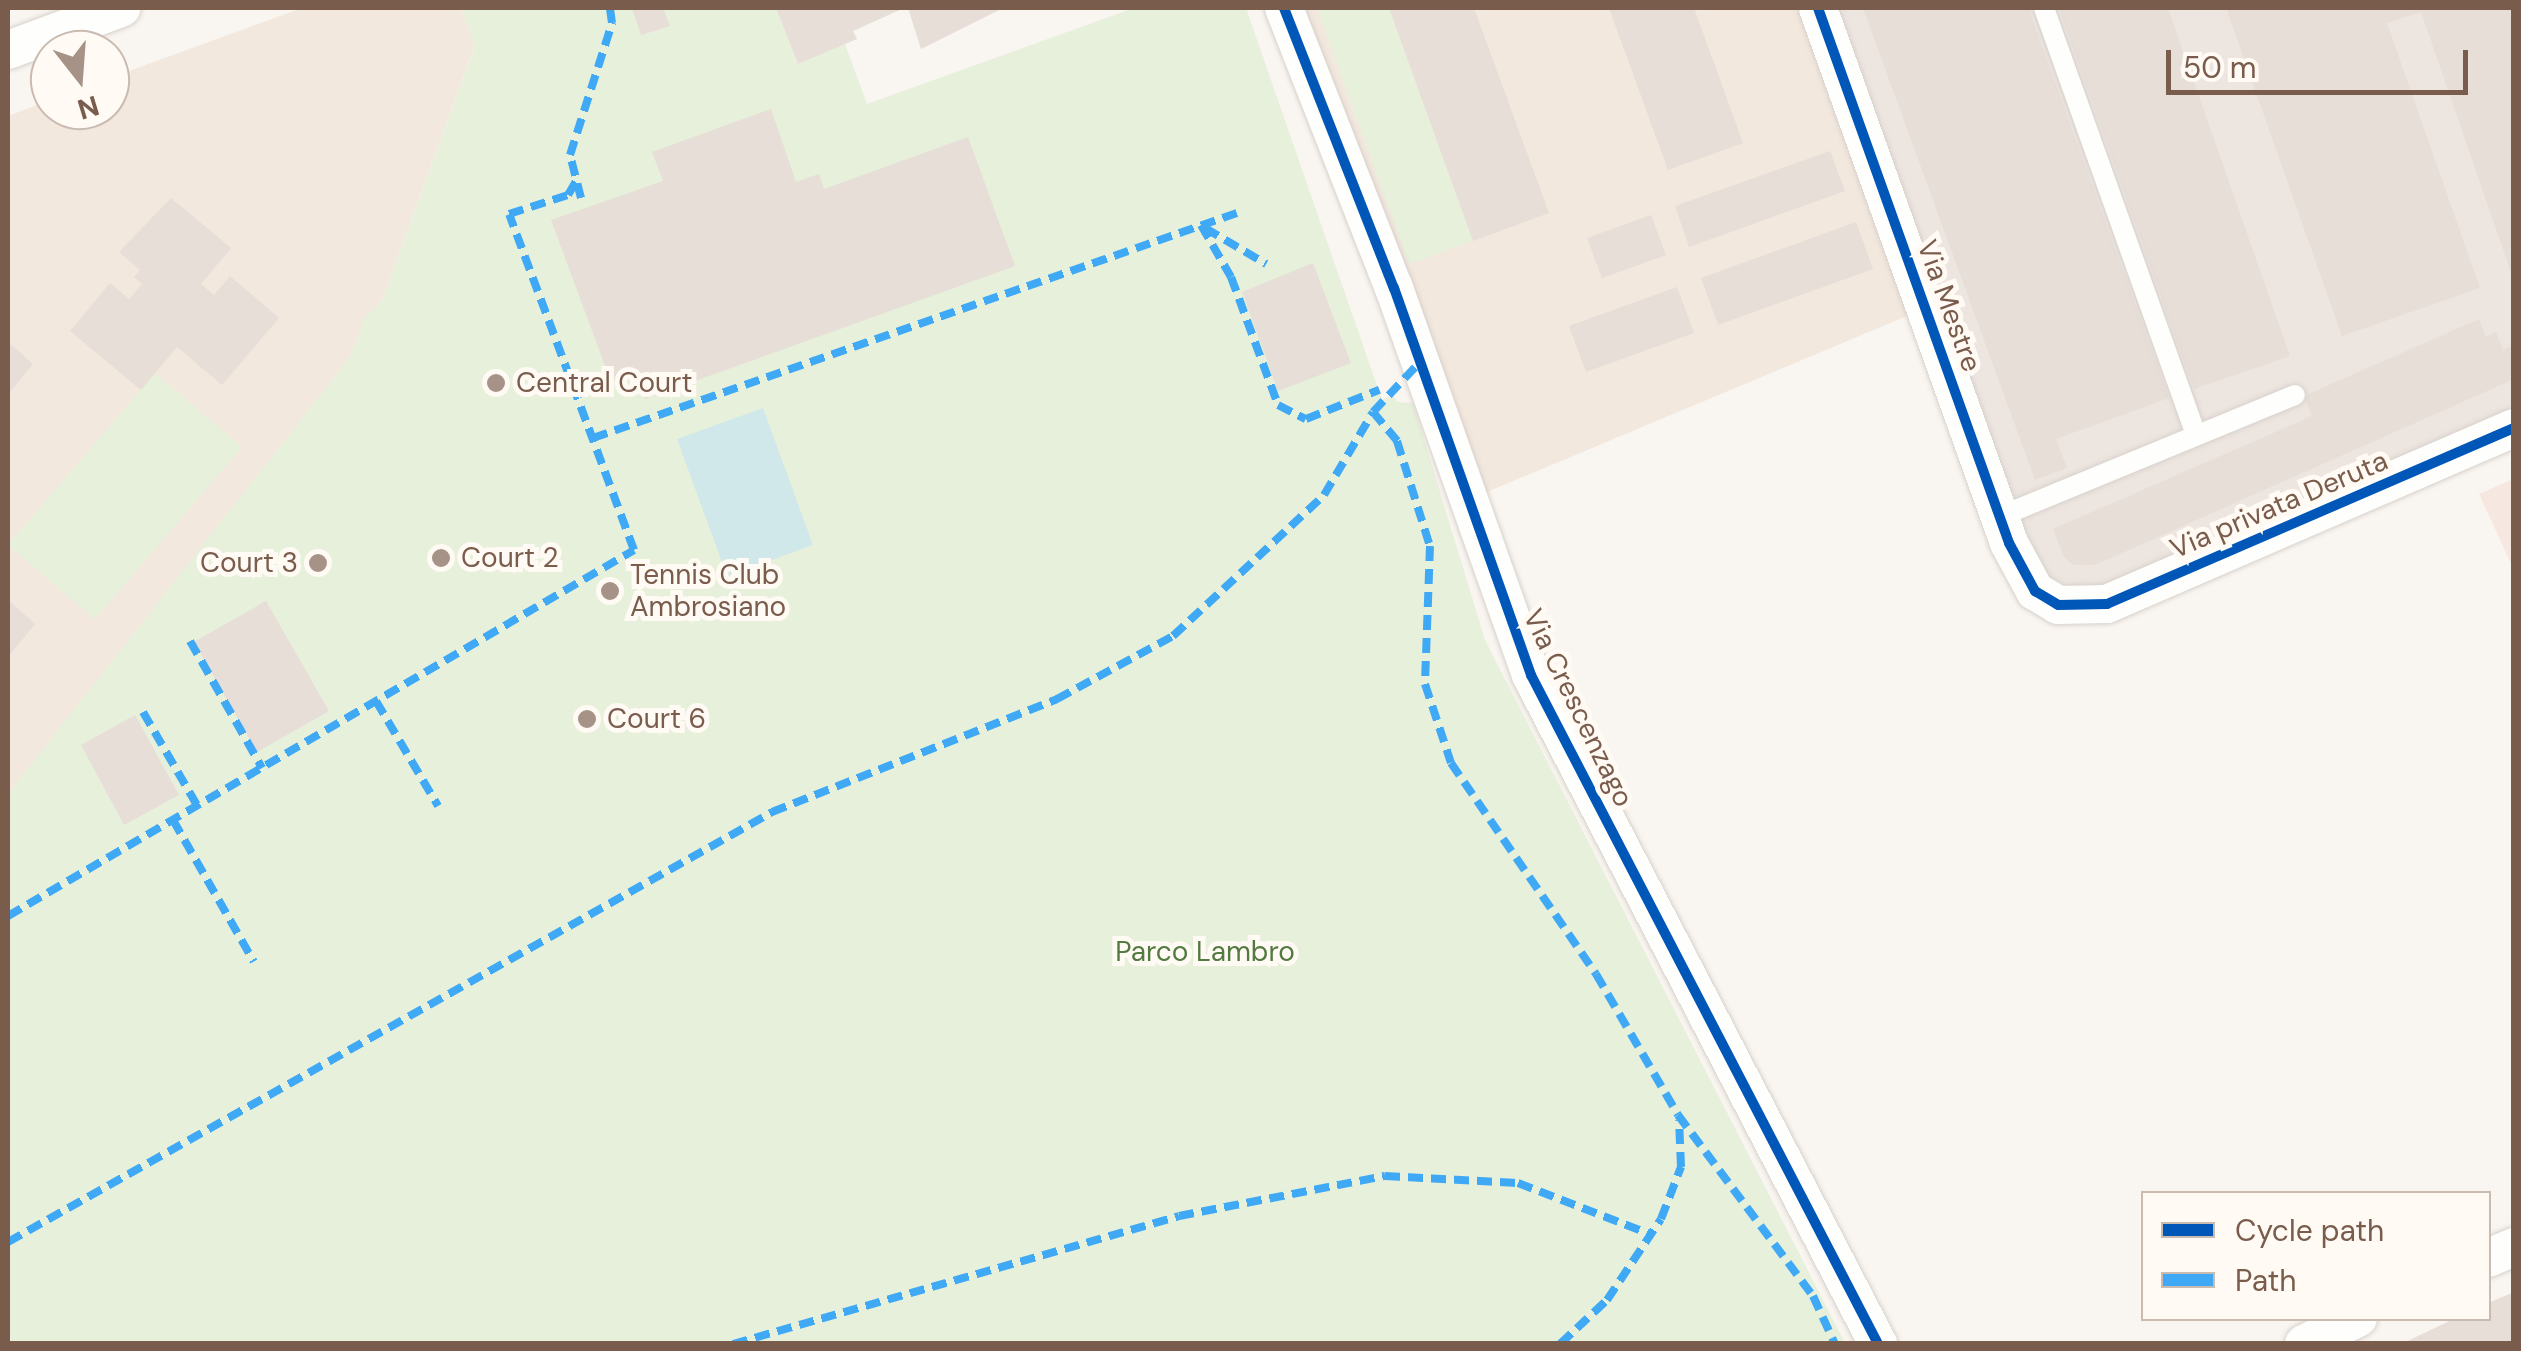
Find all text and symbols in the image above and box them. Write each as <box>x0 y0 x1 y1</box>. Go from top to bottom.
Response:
north arrow <box>30 30 130 130</box>
scale bar <box>2171 30 2474 92</box>
text: 50 m <box>2183 48 2257 87</box>
text: N <box>73 87 104 128</box>
street label: Via Mestre <box>1910 236 1988 376</box>
place label: Central Court <box>516 366 692 400</box>
marker: Central Court <box>485 372 507 394</box>
street label: Via privata Deruta <box>2165 444 2393 566</box>
place label: Court 2 <box>461 541 559 575</box>
place label: Court 3 <box>200 546 298 580</box>
marker: Court 2 <box>430 547 452 569</box>
marker: Court 3 <box>307 552 329 574</box>
place label: Tennis Club Ambrosiano <box>630 558 786 624</box>
marker: Tennis Club Ambrosiano <box>599 580 621 602</box>
street label: Via Crescenzago <box>1516 604 1640 812</box>
place label: Court 6 <box>607 702 706 736</box>
marker: Court 6 <box>576 708 598 730</box>
park label: Parco Lambro <box>1115 935 1295 969</box>
legend <box>2141 1191 2491 1321</box>
text: Cycle path <box>2235 1211 2384 1250</box>
text: Path <box>2235 1261 2297 1300</box>

